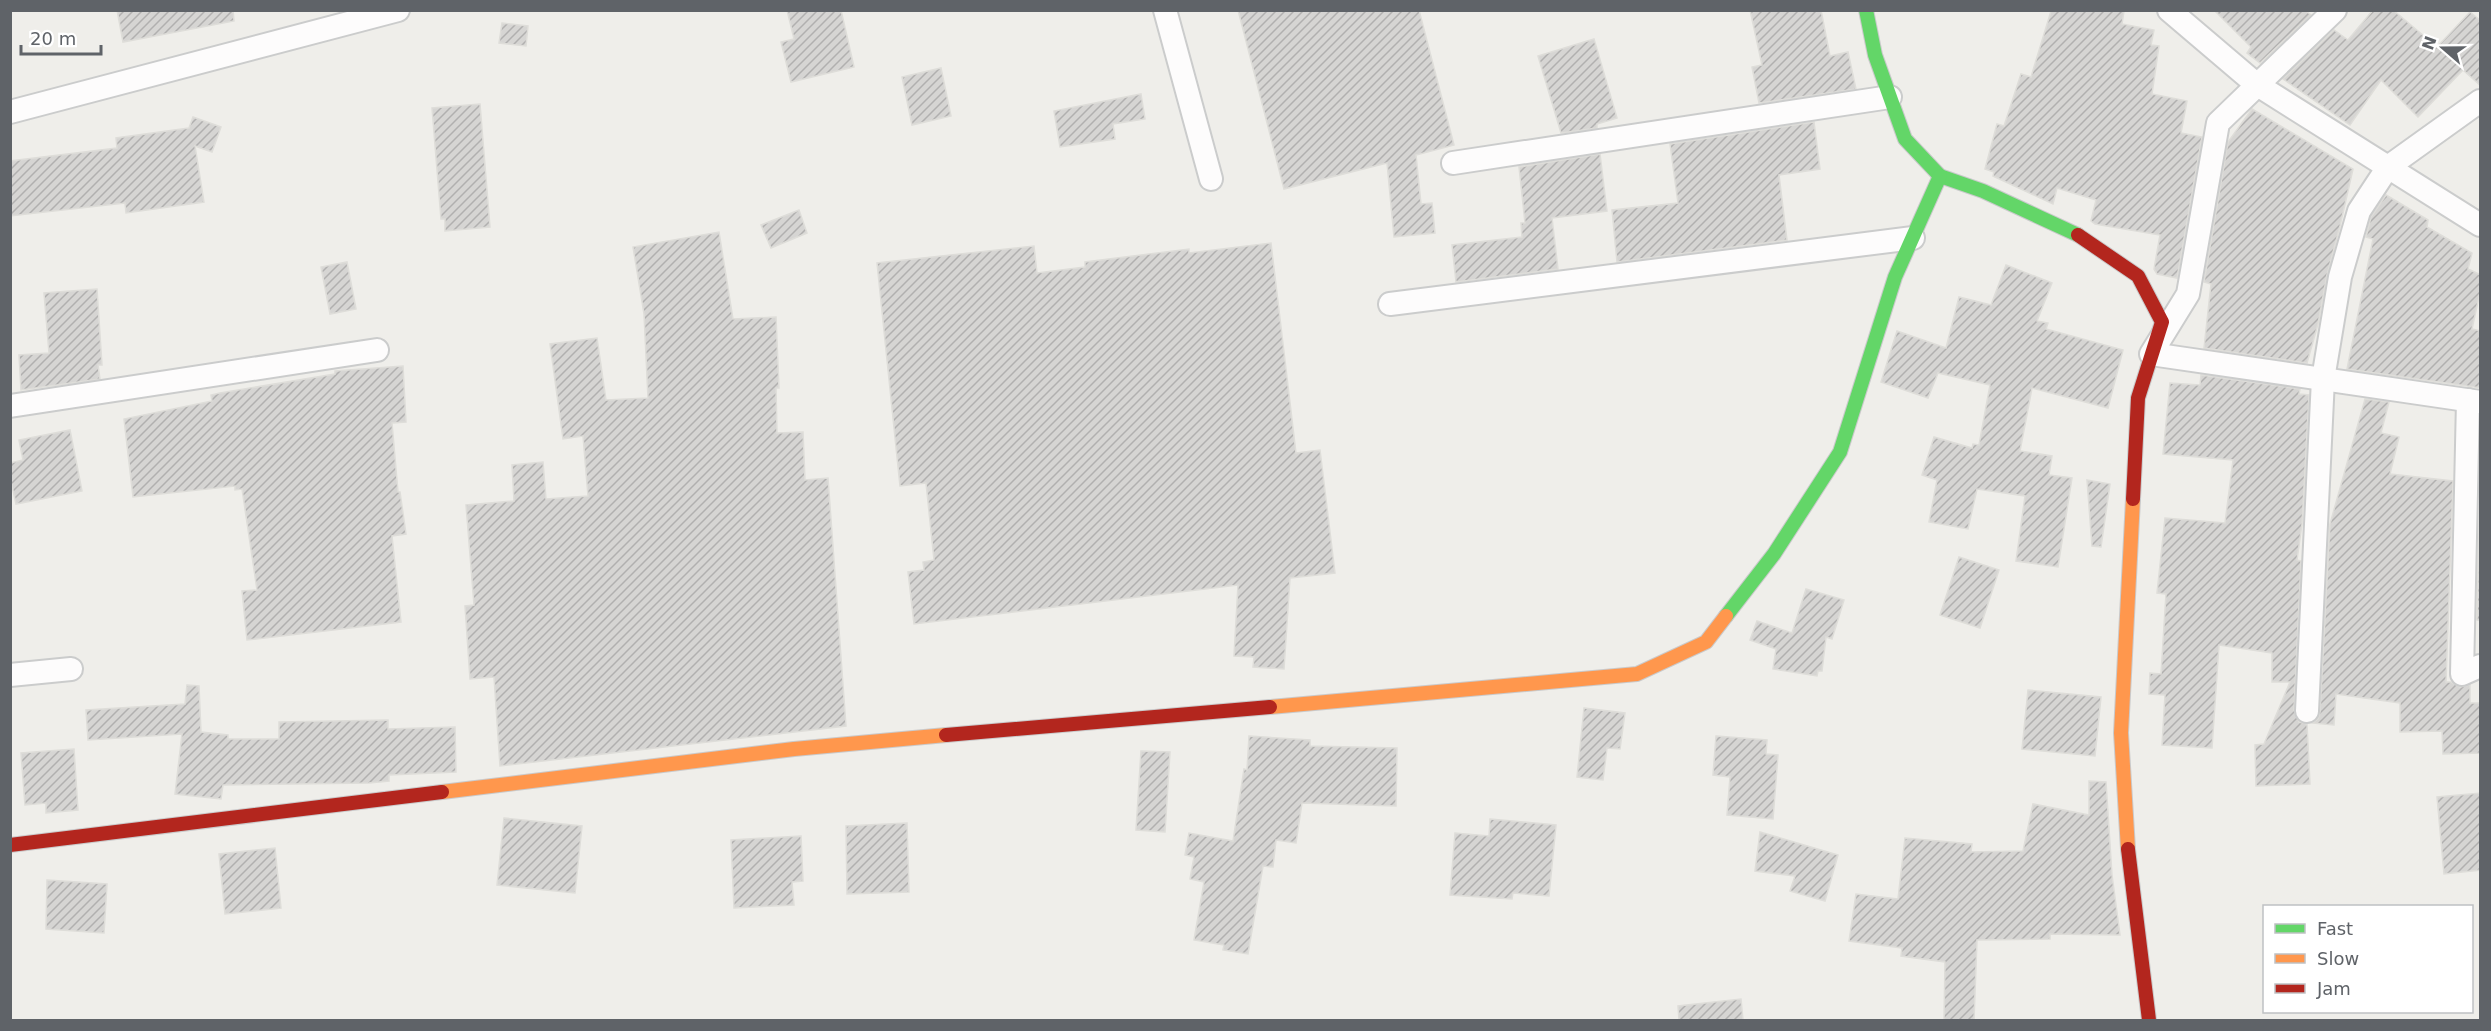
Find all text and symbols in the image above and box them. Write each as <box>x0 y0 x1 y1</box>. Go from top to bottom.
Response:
scale bar <box>21 18 100 56</box>
north arrow <box>2413 18 2473 78</box>
text: 20 m <box>30 28 76 49</box>
text: N <box>2418 33 2441 53</box>
legend <box>2263 905 2473 1013</box>
text: Fast <box>2317 918 2353 939</box>
text: Slow <box>2317 948 2359 969</box>
text: Jam <box>2316 978 2351 999</box>

